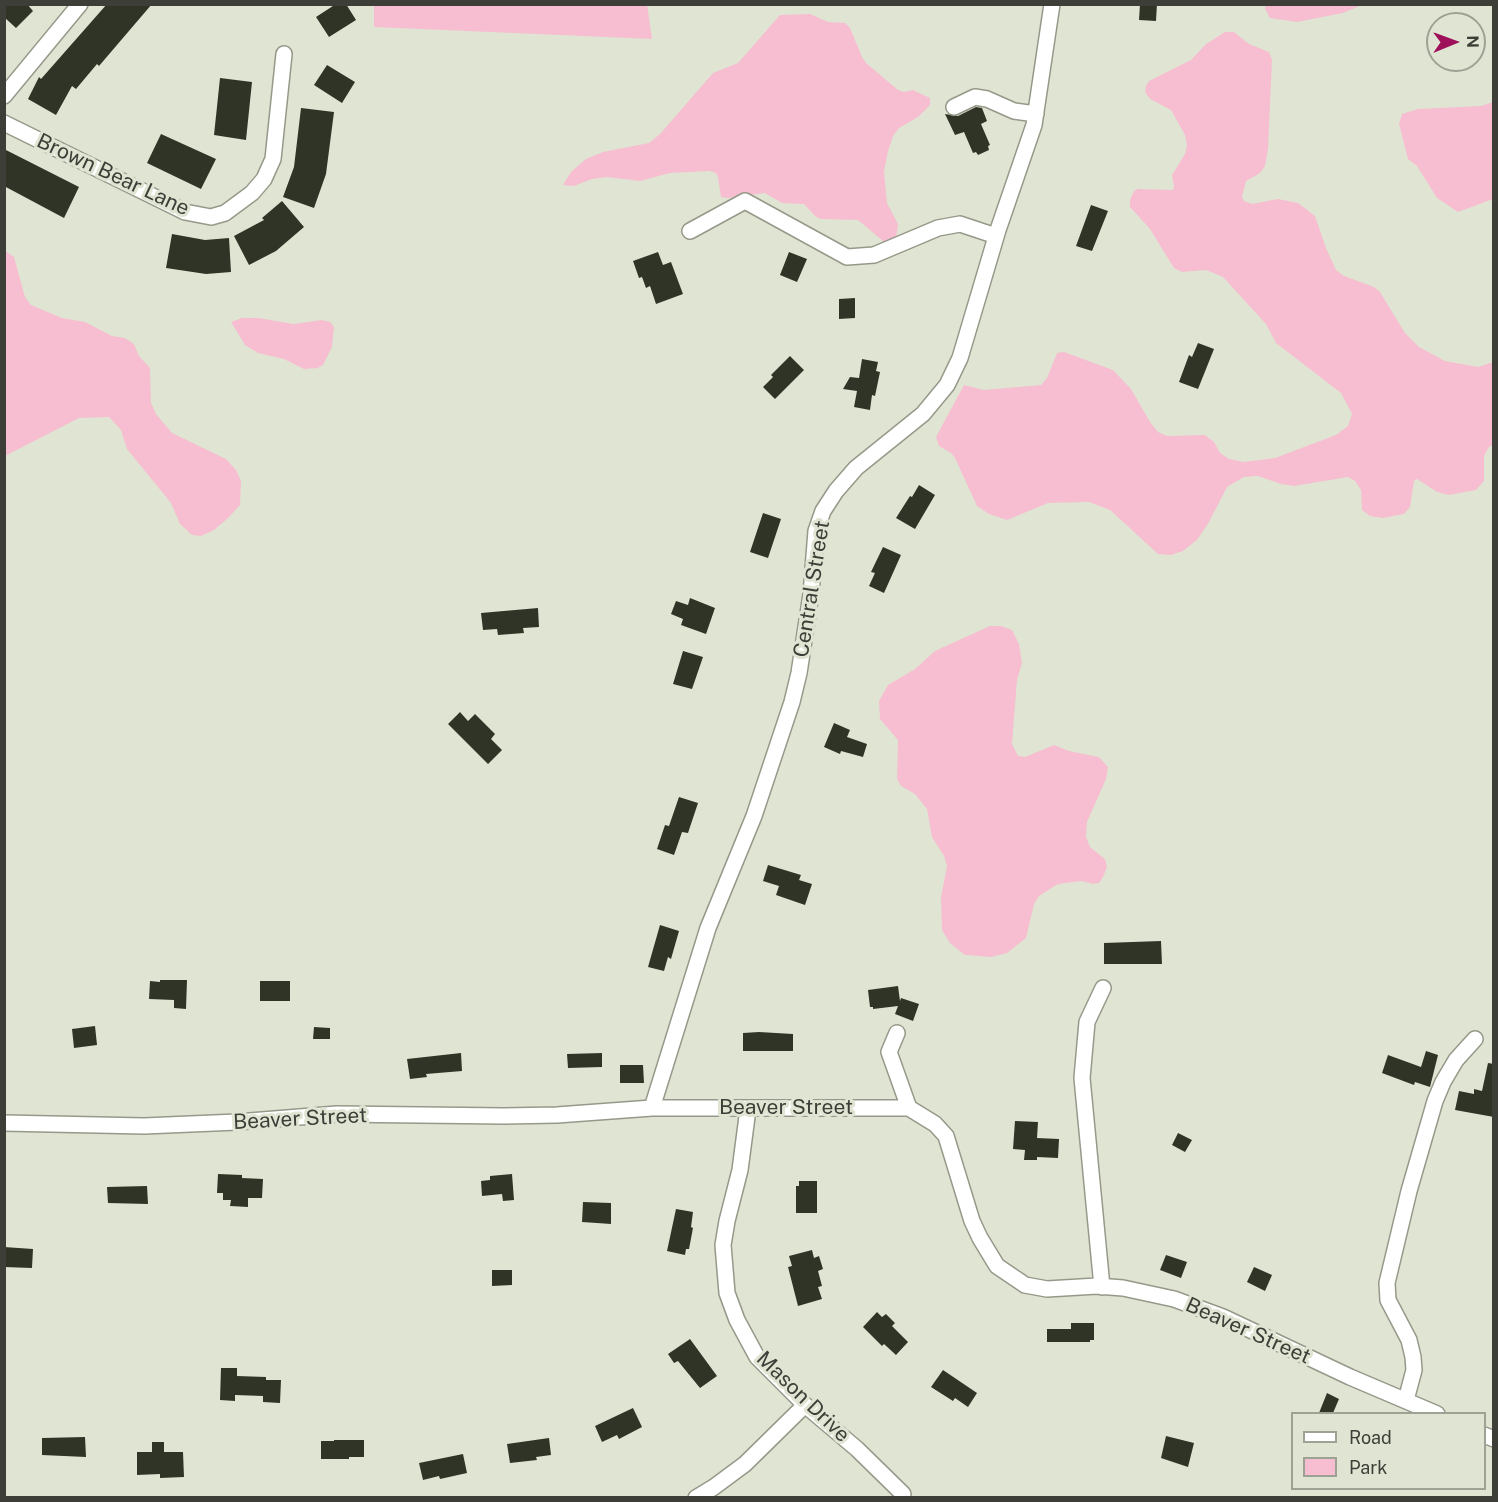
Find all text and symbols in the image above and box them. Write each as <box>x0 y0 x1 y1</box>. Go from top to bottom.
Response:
north arrow <box>1426 12 1486 72</box>
text: N <box>1463 35 1482 48</box>
street label: Brown Bear Lane <box>33 129 193 221</box>
street label: Central Street <box>789 519 835 659</box>
street label: Beaver Street <box>719 1095 853 1121</box>
street label: Beaver Street <box>232 1103 368 1135</box>
street label: Beaver Street <box>1182 1292 1314 1370</box>
street label: Mason Drive <box>751 1346 855 1448</box>
legend <box>1291 1412 1486 1490</box>
text: Road <box>1349 1427 1392 1448</box>
text: Park <box>1349 1457 1387 1478</box>

